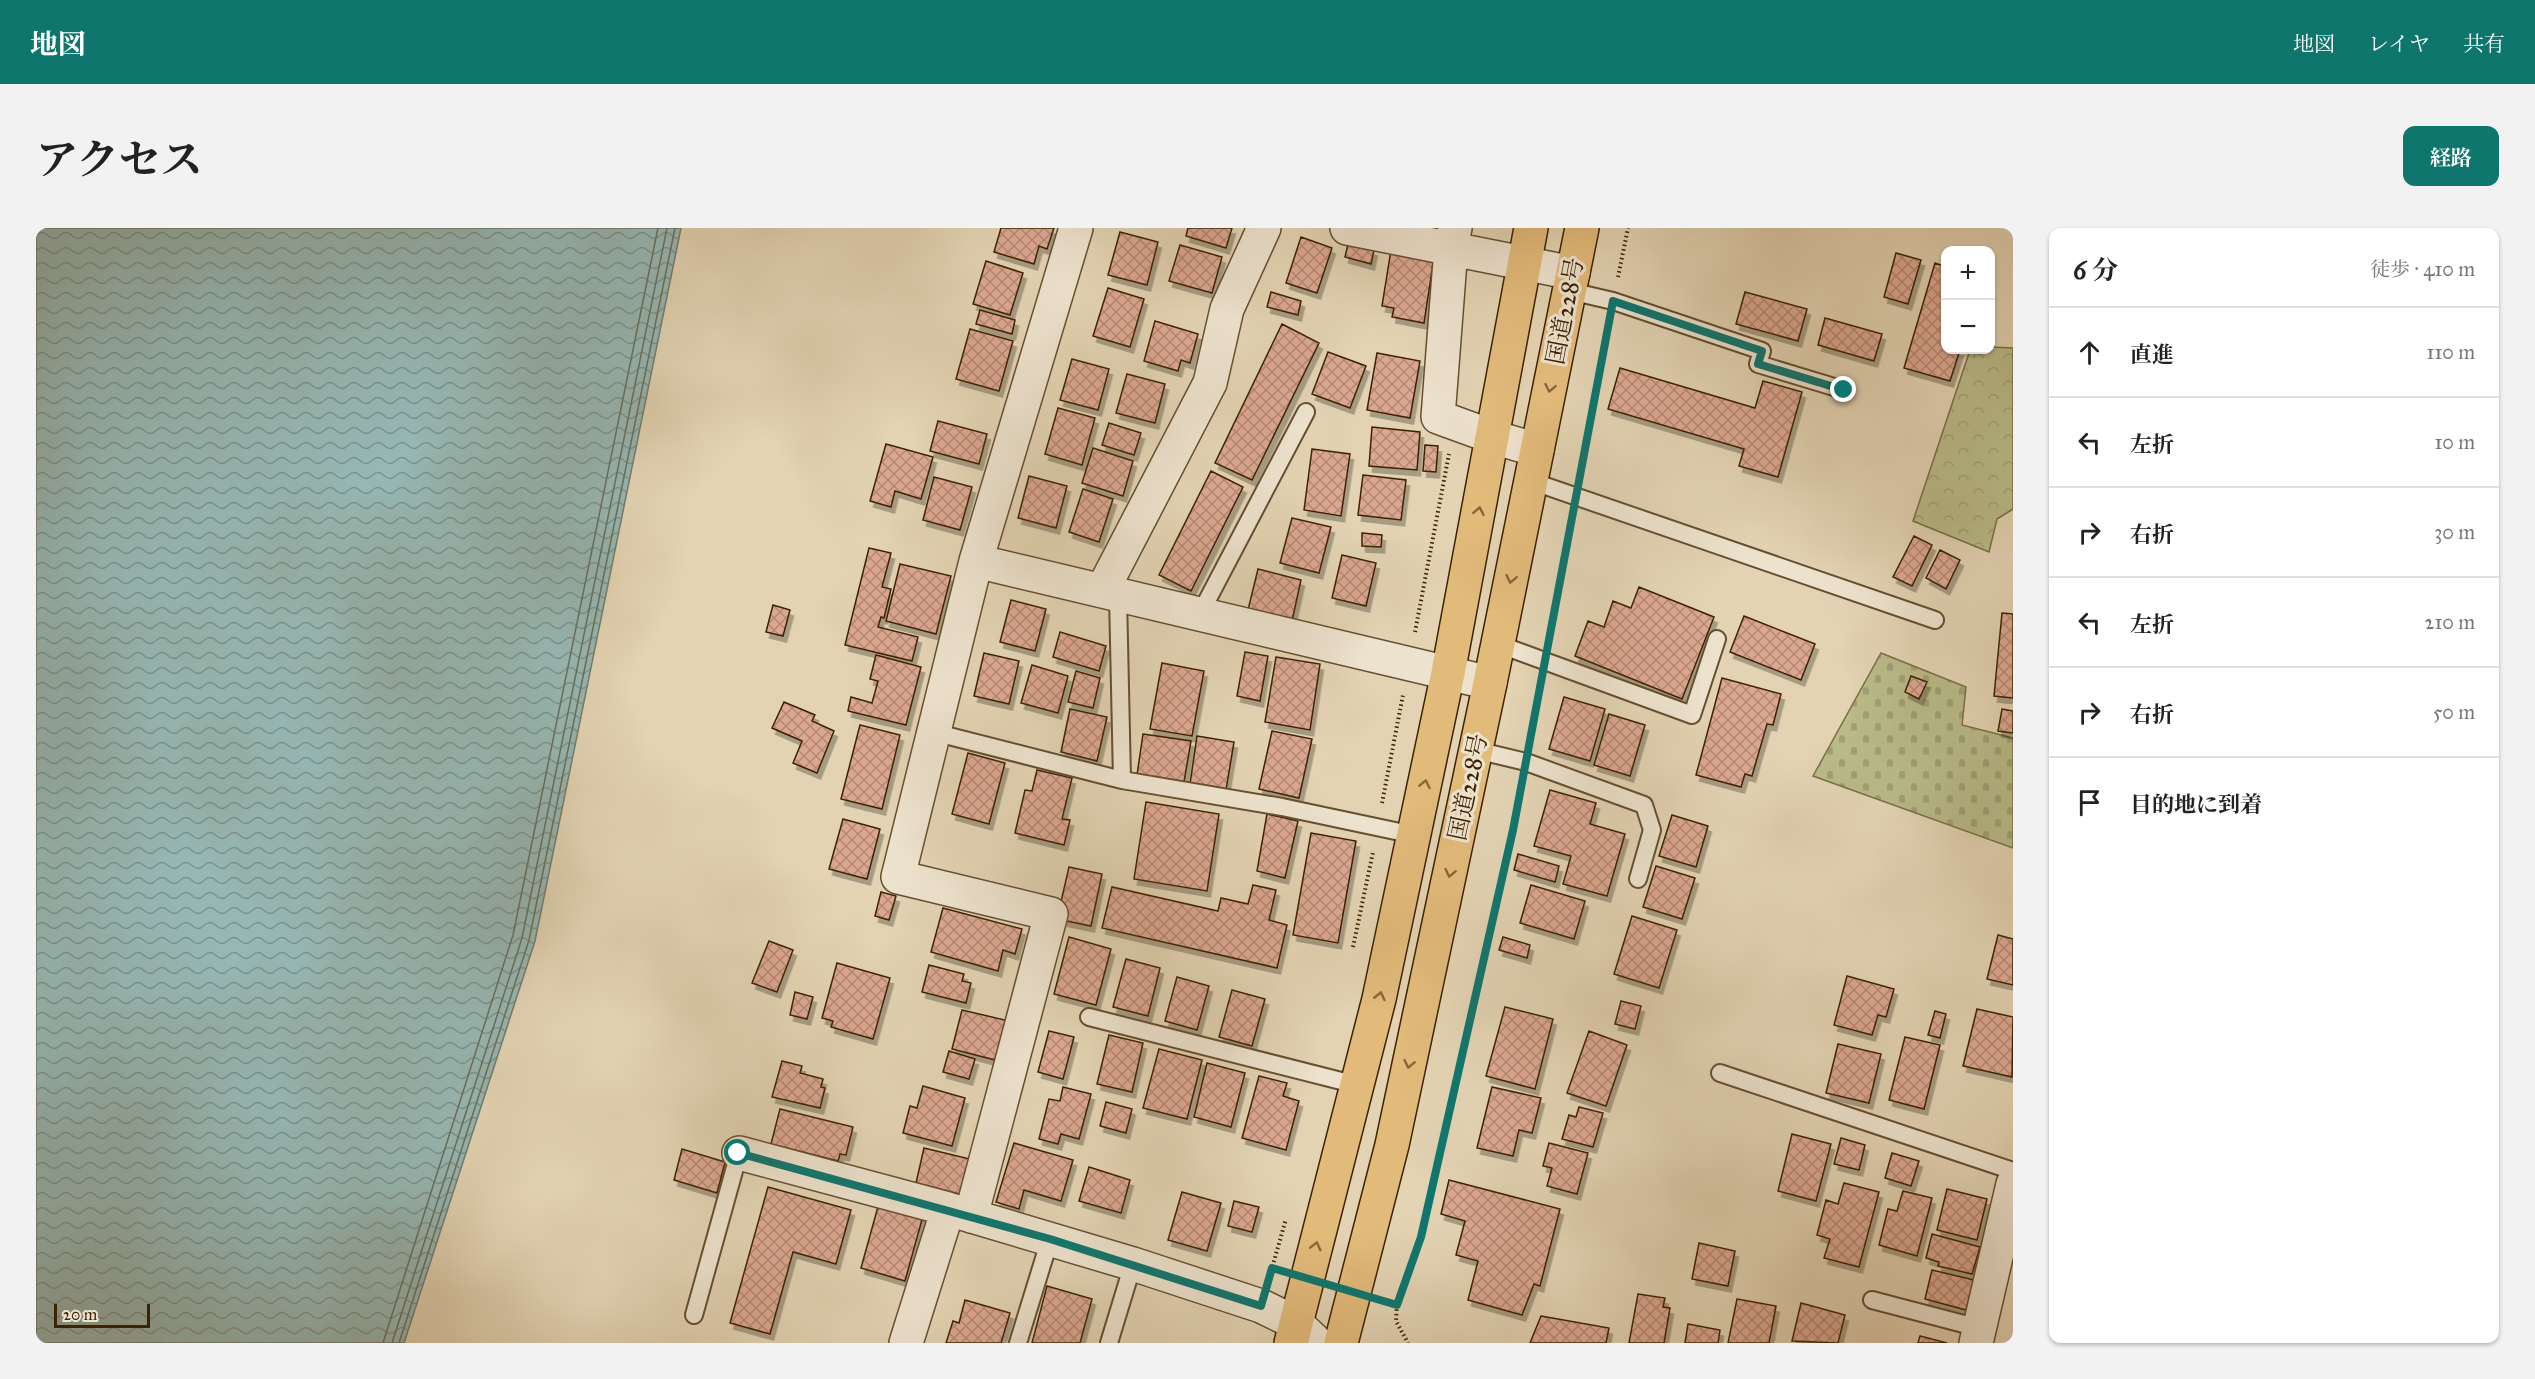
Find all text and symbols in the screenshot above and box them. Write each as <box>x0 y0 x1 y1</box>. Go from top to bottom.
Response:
text: 地図 <box>30 27 86 62</box>
text: 地図 <box>2293 31 2335 57</box>
text: レイヤ <box>2368 31 2430 57</box>
text: 共有 <box>2463 31 2505 57</box>
button: 経路 <box>2403 126 2499 186</box>
text: アクセス <box>36 134 203 186</box>
map controls <box>1941 246 1995 354</box>
button: + <box>1941 246 1995 300</box>
text: 6 分 <box>2073 254 2118 286</box>
street label: 国道228号 <box>1540 255 1590 367</box>
text: 徒歩 · 410 m <box>2370 257 2475 281</box>
button: − <box>1941 300 1995 354</box>
icon: ahead <box>2073 336 2106 369</box>
text: 110 m <box>2427 340 2475 364</box>
text: 直進 <box>2130 341 2174 368</box>
route end <box>1830 376 1856 402</box>
one-way arrow <box>1544 383 1557 393</box>
icon: left <box>2073 426 2106 459</box>
text: 10 m <box>2434 430 2475 454</box>
text: 左折 <box>2130 431 2174 458</box>
one-way arrow <box>1472 506 1485 516</box>
icon: right <box>2073 516 2106 549</box>
text: 30 m <box>2434 520 2475 544</box>
text: 右折 <box>2130 521 2174 548</box>
one-way arrow <box>1505 574 1518 584</box>
icon: left <box>2073 606 2106 639</box>
text: 210 m <box>2425 610 2475 634</box>
text: 左折 <box>2130 611 2174 638</box>
icon: right <box>2073 696 2106 729</box>
text: 50 m <box>2433 700 2475 724</box>
text: 右折 <box>2130 701 2174 728</box>
street label: 国道228号 <box>1442 731 1494 843</box>
one-way arrow <box>1417 780 1430 790</box>
icon: arrive <box>2073 786 2106 819</box>
text: 目的地に到着 <box>2130 791 2262 818</box>
one-way arrow <box>1444 868 1457 878</box>
one-way arrow <box>1372 991 1385 1001</box>
one-way arrow <box>1404 1059 1417 1069</box>
route start <box>724 1139 750 1165</box>
one-way arrow <box>1309 1241 1321 1251</box>
scale bar <box>54 1301 150 1328</box>
text: 20 m <box>63 1305 97 1324</box>

